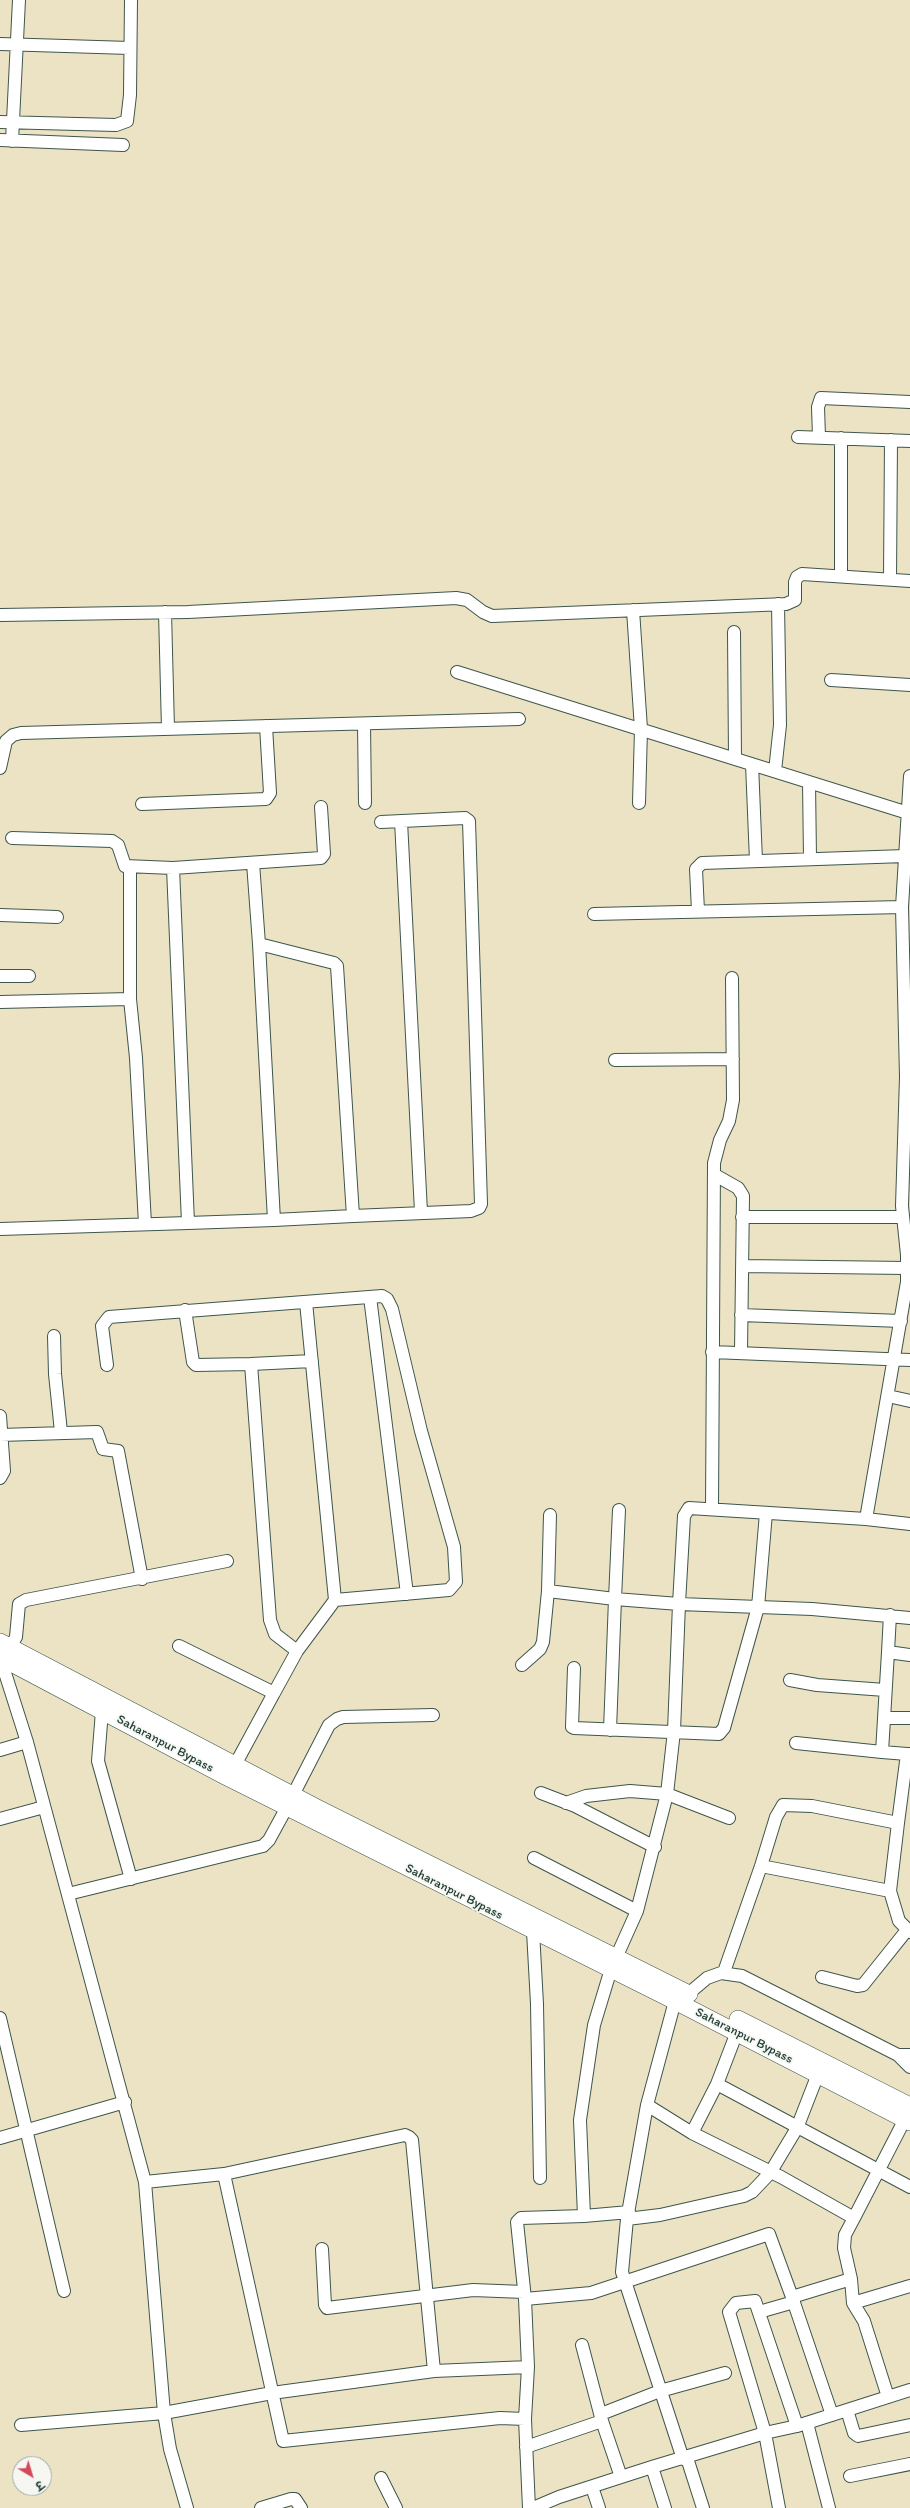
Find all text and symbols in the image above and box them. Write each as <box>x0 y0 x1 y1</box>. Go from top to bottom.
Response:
street label: Saharanpur Bypass <box>114 1712 216 1776</box>
street label: Saharanpur Bypass <box>403 1861 505 1923</box>
street label: Saharanpur Bypass <box>693 2005 795 2067</box>
north arrow <box>12 2456 52 2496</box>
text: उ <box>32 2478 46 2492</box>

